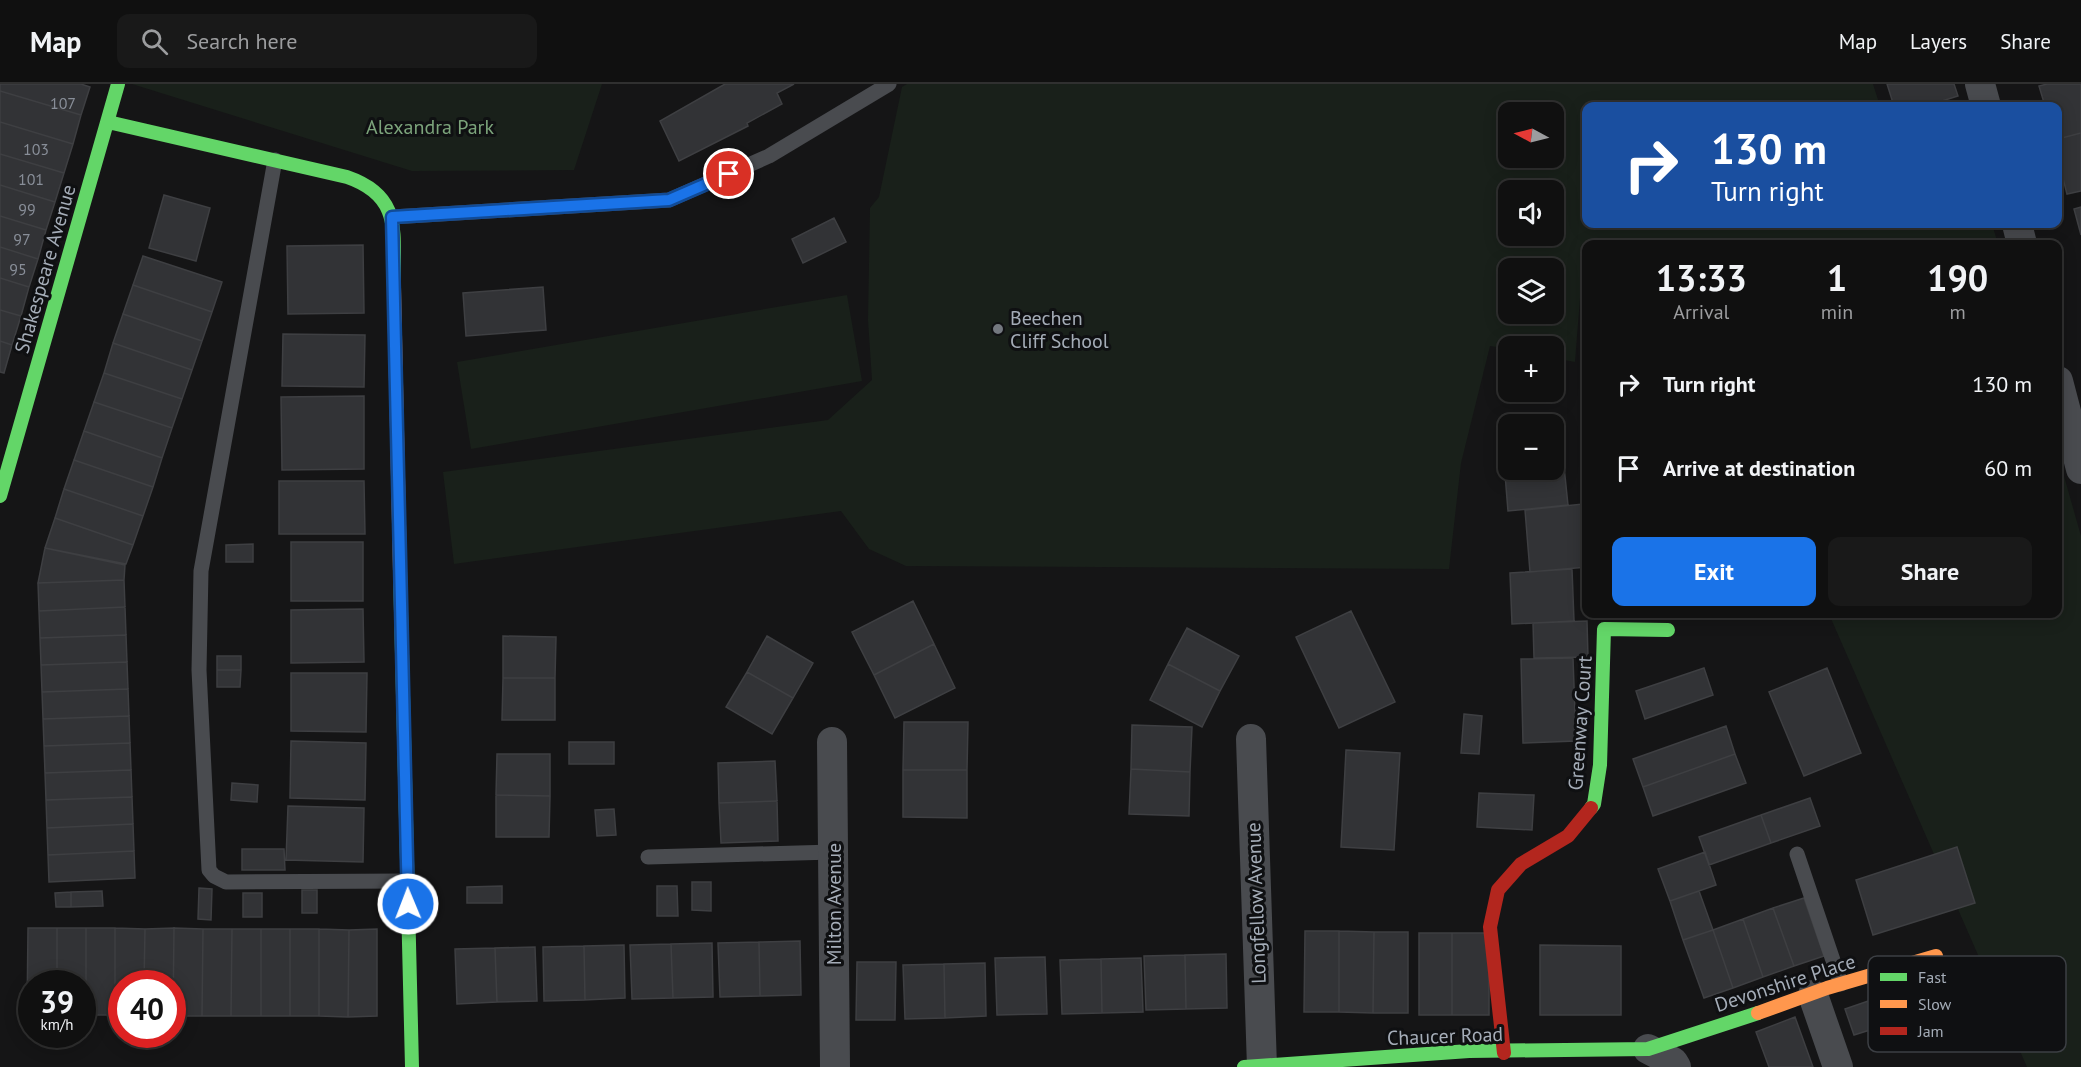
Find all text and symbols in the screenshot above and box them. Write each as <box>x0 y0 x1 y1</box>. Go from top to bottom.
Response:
search box <box>117 14 537 68</box>
text: Map <box>30 23 81 60</box>
icon: search <box>138 25 171 58</box>
text: Search here <box>186 27 297 55</box>
text: Map <box>1839 28 1877 55</box>
text: Layers <box>1910 28 1967 55</box>
text: Share <box>2000 28 2051 55</box>
house number: 107 <box>50 93 76 113</box>
north arrow <box>1498 102 1564 168</box>
map controls <box>1498 102 1564 480</box>
park label: Alexandra Park <box>366 114 494 140</box>
text: 130 m <box>1711 121 1827 176</box>
icon: right <box>1612 126 1690 204</box>
house number: 103 <box>23 139 49 159</box>
pin <box>703 148 754 199</box>
icon: arrive <box>712 157 745 190</box>
house number: 101 <box>18 169 44 189</box>
text: Turn right <box>1711 174 1824 208</box>
button: sound <box>1498 180 1564 246</box>
street label: Shakespeare Avenue <box>8 182 82 356</box>
house number: 99 <box>18 199 36 219</box>
house number: 97 <box>13 229 31 249</box>
text: 13:33 <box>1656 254 1747 301</box>
text: 1 <box>1827 254 1847 301</box>
text: 190 <box>1927 254 1988 301</box>
button: layers <box>1498 258 1564 324</box>
house number: 95 <box>9 259 27 279</box>
text: Arrival <box>1673 299 1729 325</box>
text: min <box>1821 299 1853 325</box>
text: m <box>1950 299 1966 325</box>
place label: Beechen Cliff School <box>1010 305 1109 354</box>
marker: Beechen Cliff School <box>991 322 1005 336</box>
button: + <box>1498 336 1564 402</box>
icon: right <box>1612 368 1645 401</box>
text: Turn right <box>1663 370 1755 398</box>
text: 130 m <box>1972 370 2032 398</box>
button: − <box>1498 414 1564 480</box>
icon: arrive <box>1612 452 1645 485</box>
text: Arrive at destination <box>1663 454 1855 482</box>
text: 60 m <box>1984 454 2032 482</box>
button: Exit <box>1612 537 1816 606</box>
button: Share <box>1828 537 2032 606</box>
street label: Greenway Court <box>1562 655 1598 791</box>
street label: Longfellow Avenue <box>1240 822 1272 984</box>
street label: Milton Avenue <box>821 843 847 965</box>
position arrow <box>376 872 440 936</box>
street label: Devonshire Place <box>1711 948 1859 1018</box>
legend <box>1868 956 2066 1052</box>
text: Fast <box>1918 967 1947 987</box>
speed limit sign: 40 <box>108 970 186 1048</box>
text: 39 <box>40 982 74 1021</box>
text: Slow <box>1918 994 1952 1014</box>
text: km/h <box>41 1015 73 1034</box>
street label: Chaucer Road <box>1386 1021 1504 1051</box>
text: Jam <box>1917 1021 1944 1041</box>

